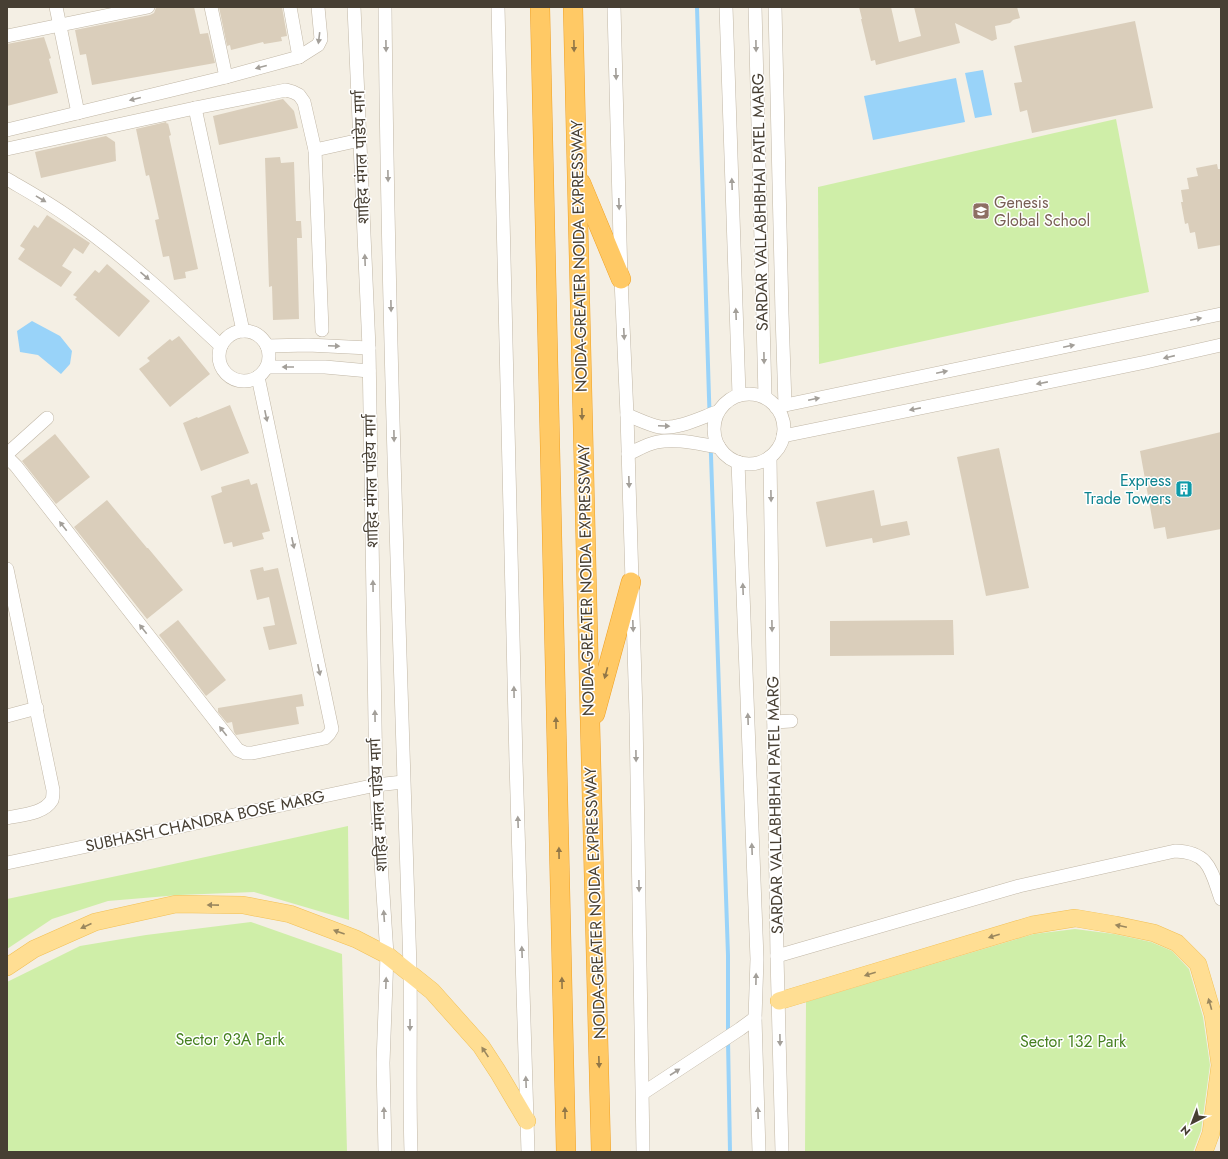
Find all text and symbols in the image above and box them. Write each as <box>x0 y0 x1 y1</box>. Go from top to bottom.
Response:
one-way arrow <box>316 31 323 44</box>
one-way arrow <box>382 40 389 52</box>
one-way arrow <box>571 40 577 53</box>
one-way arrow <box>753 40 759 53</box>
one-way arrow <box>255 64 267 70</box>
one-way arrow <box>612 68 619 80</box>
street label: SARDAR VALLABHBHAI PATEL MARG <box>746 73 774 331</box>
street label: शाहिद मंगल पांडेय मार्ग <box>347 89 375 224</box>
one-way arrow <box>129 96 141 102</box>
street label: NOIDA-GREATER NOIDA EXPRESSWAY <box>565 120 593 392</box>
one-way arrow <box>385 170 391 183</box>
one-way arrow <box>729 177 735 190</box>
place label: Genesis Global School <box>994 191 1090 232</box>
one-way arrow <box>35 195 47 202</box>
one-way arrow <box>616 198 622 211</box>
school or university icon: Genesis Global School <box>971 201 991 221</box>
one-way arrow <box>362 253 368 266</box>
one-way arrow <box>140 271 149 280</box>
one-way arrow <box>388 300 394 313</box>
one-way arrow <box>733 307 739 320</box>
one-way arrow <box>1190 316 1202 322</box>
one-way arrow <box>620 328 627 340</box>
one-way arrow <box>328 343 340 350</box>
one-way arrow <box>1063 343 1075 349</box>
one-way arrow <box>760 352 767 364</box>
one-way arrow <box>1163 354 1176 360</box>
one-way arrow <box>281 364 294 370</box>
one-way arrow <box>935 369 948 375</box>
one-way arrow <box>1036 381 1048 387</box>
one-way arrow <box>808 396 820 402</box>
one-way arrow <box>909 406 921 412</box>
one-way arrow <box>579 408 586 420</box>
one-way arrow <box>263 409 269 422</box>
street label: शाहिद मंगल पांडेय मार्ग <box>358 413 384 548</box>
one-way arrow <box>658 423 670 430</box>
one-way arrow <box>391 430 398 442</box>
street label: NOIDA-GREATER NOIDA EXPRESSWAY <box>572 444 600 716</box>
place label: Express Trade Towers <box>1084 469 1171 510</box>
one-way arrow <box>625 476 632 488</box>
building icon: Express Trade Towers <box>1174 479 1194 499</box>
one-way arrow <box>767 490 774 502</box>
one-way arrow <box>59 521 67 532</box>
one-way arrow <box>290 537 296 549</box>
one-way arrow <box>369 580 376 592</box>
one-way arrow <box>739 583 746 595</box>
one-way arrow <box>630 620 636 633</box>
one-way arrow <box>769 620 776 632</box>
one-way arrow <box>139 623 147 634</box>
one-way arrow <box>317 664 323 676</box>
one-way arrow <box>603 668 609 680</box>
street label: SARDAR VALLABHBHAI PATEL MARG <box>761 676 789 934</box>
one-way arrow <box>511 685 517 698</box>
one-way arrow <box>371 710 378 722</box>
one-way arrow <box>744 713 751 725</box>
one-way arrow <box>553 716 559 729</box>
one-way arrow <box>218 726 227 737</box>
street label: शाहिद मंगल पांडेय मार्ग <box>363 737 393 872</box>
one-way arrow <box>633 750 640 762</box>
street label: NOIDA-GREATER NOIDA EXPRESSWAY <box>579 767 611 1039</box>
street label: SUBHASH CHANDRA BOSE MARG <box>83 784 327 858</box>
one-way arrow <box>515 815 521 828</box>
one-way arrow <box>749 843 756 855</box>
one-way arrow <box>556 846 562 859</box>
one-way arrow <box>636 880 642 893</box>
one-way arrow <box>206 902 219 908</box>
one-way arrow <box>381 910 388 922</box>
one-way arrow <box>1115 922 1127 928</box>
one-way arrow <box>80 923 92 929</box>
one-way arrow <box>333 929 345 935</box>
one-way arrow <box>988 933 1000 939</box>
one-way arrow <box>518 946 525 958</box>
one-way arrow <box>863 971 875 977</box>
one-way arrow <box>753 972 759 985</box>
one-way arrow <box>383 976 389 989</box>
one-way arrow <box>559 976 565 989</box>
one-way arrow <box>1207 998 1213 1010</box>
one-way arrow <box>407 1019 413 1032</box>
park label: Sector 93A Park <box>175 1028 286 1051</box>
park label: Sector 132 Park <box>1020 1030 1127 1053</box>
one-way arrow <box>776 1034 783 1046</box>
one-way arrow <box>481 1046 488 1058</box>
one-way arrow <box>596 1056 602 1069</box>
one-way arrow <box>670 1068 681 1075</box>
one-way arrow <box>522 1076 529 1088</box>
north arrow <box>1172 1103 1212 1143</box>
one-way arrow <box>381 1106 387 1119</box>
one-way arrow <box>562 1106 568 1119</box>
one-way arrow <box>755 1106 761 1119</box>
text: N <box>1177 1122 1194 1139</box>

